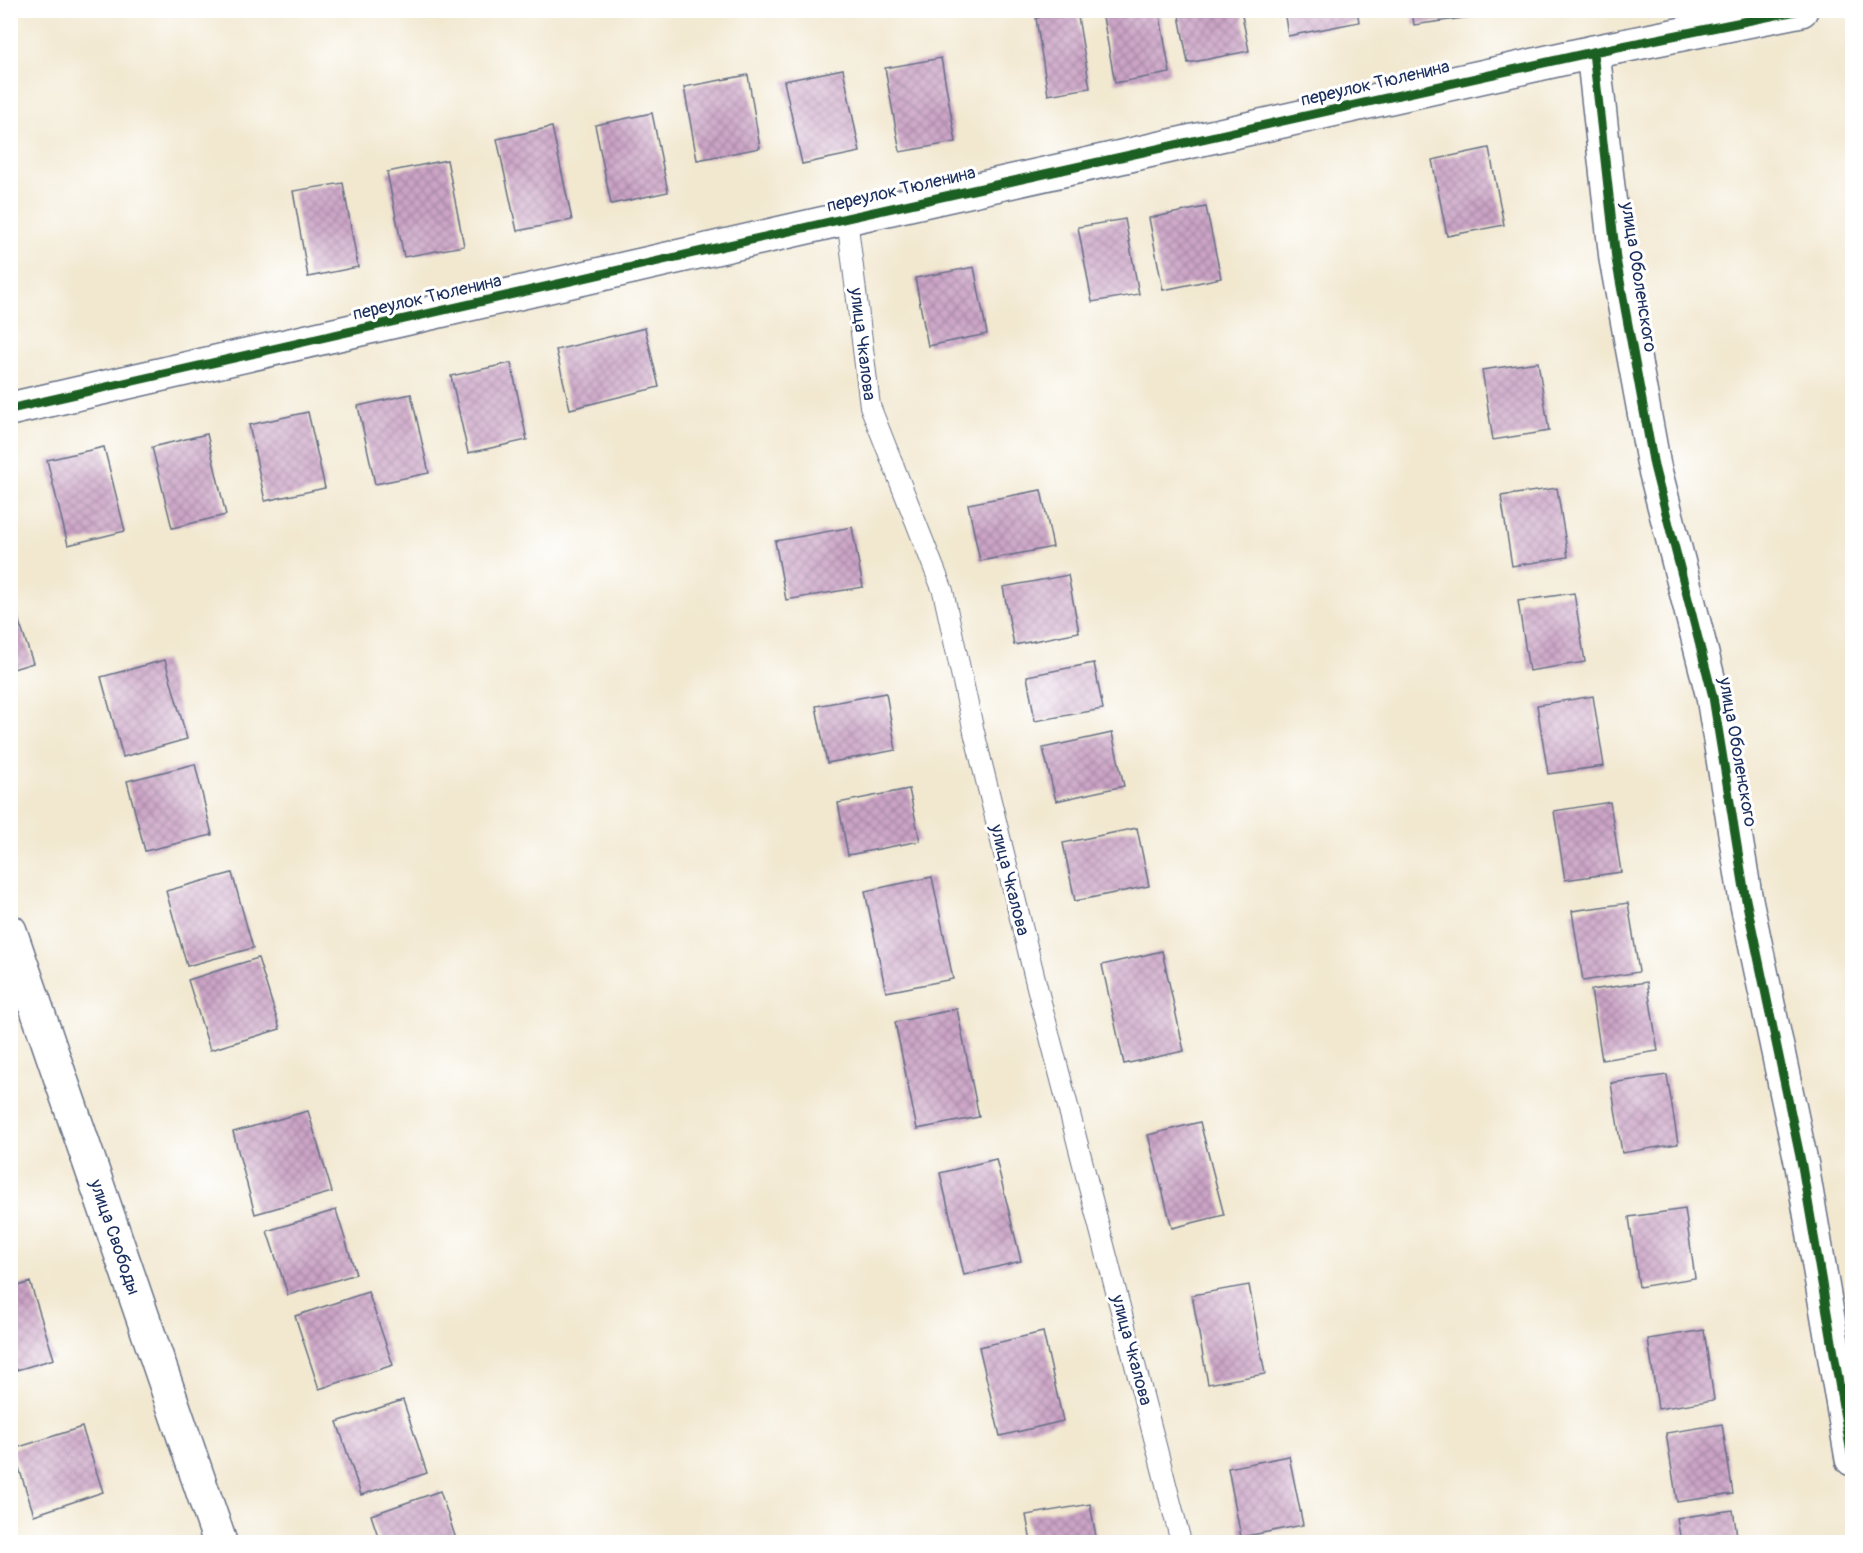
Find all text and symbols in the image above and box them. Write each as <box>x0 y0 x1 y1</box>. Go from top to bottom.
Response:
street label: переулок Тюленина <box>1298 55 1452 112</box>
street label: переулок Тюленина <box>824 161 978 218</box>
street label: улица Оболенского <box>1615 200 1662 354</box>
street label: переулок Тюленина <box>350 269 504 326</box>
street label: улица Чкалова <box>844 285 881 402</box>
street label: улица Оболенского <box>1713 675 1762 829</box>
street label: улица Чкалова <box>984 821 1034 938</box>
street label: улица Свободы <box>84 1175 145 1298</box>
street label: улица Чкалова <box>1105 1291 1157 1408</box>

